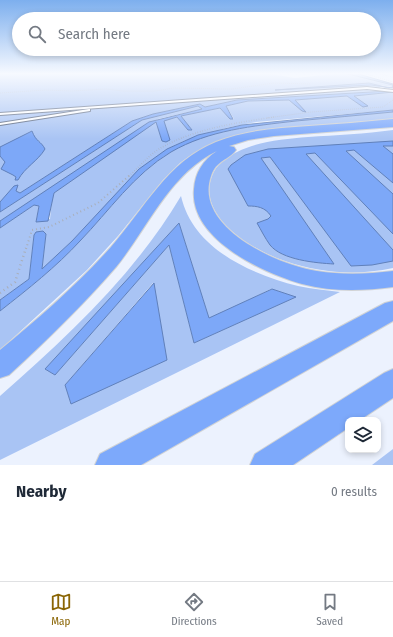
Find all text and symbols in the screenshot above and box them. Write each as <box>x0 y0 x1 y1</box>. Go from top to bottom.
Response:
search box <box>12 12 381 56</box>
icon: search <box>26 23 48 45</box>
text: Search here <box>58 25 130 43</box>
map controls <box>345 417 381 453</box>
button: layers <box>345 417 381 453</box>
text: Nearby <box>16 481 67 502</box>
text: 0 results <box>331 484 377 499</box>
tab: Map <box>50 591 72 628</box>
tab: Directions <box>171 591 217 628</box>
tab: Saved <box>316 591 343 628</box>

